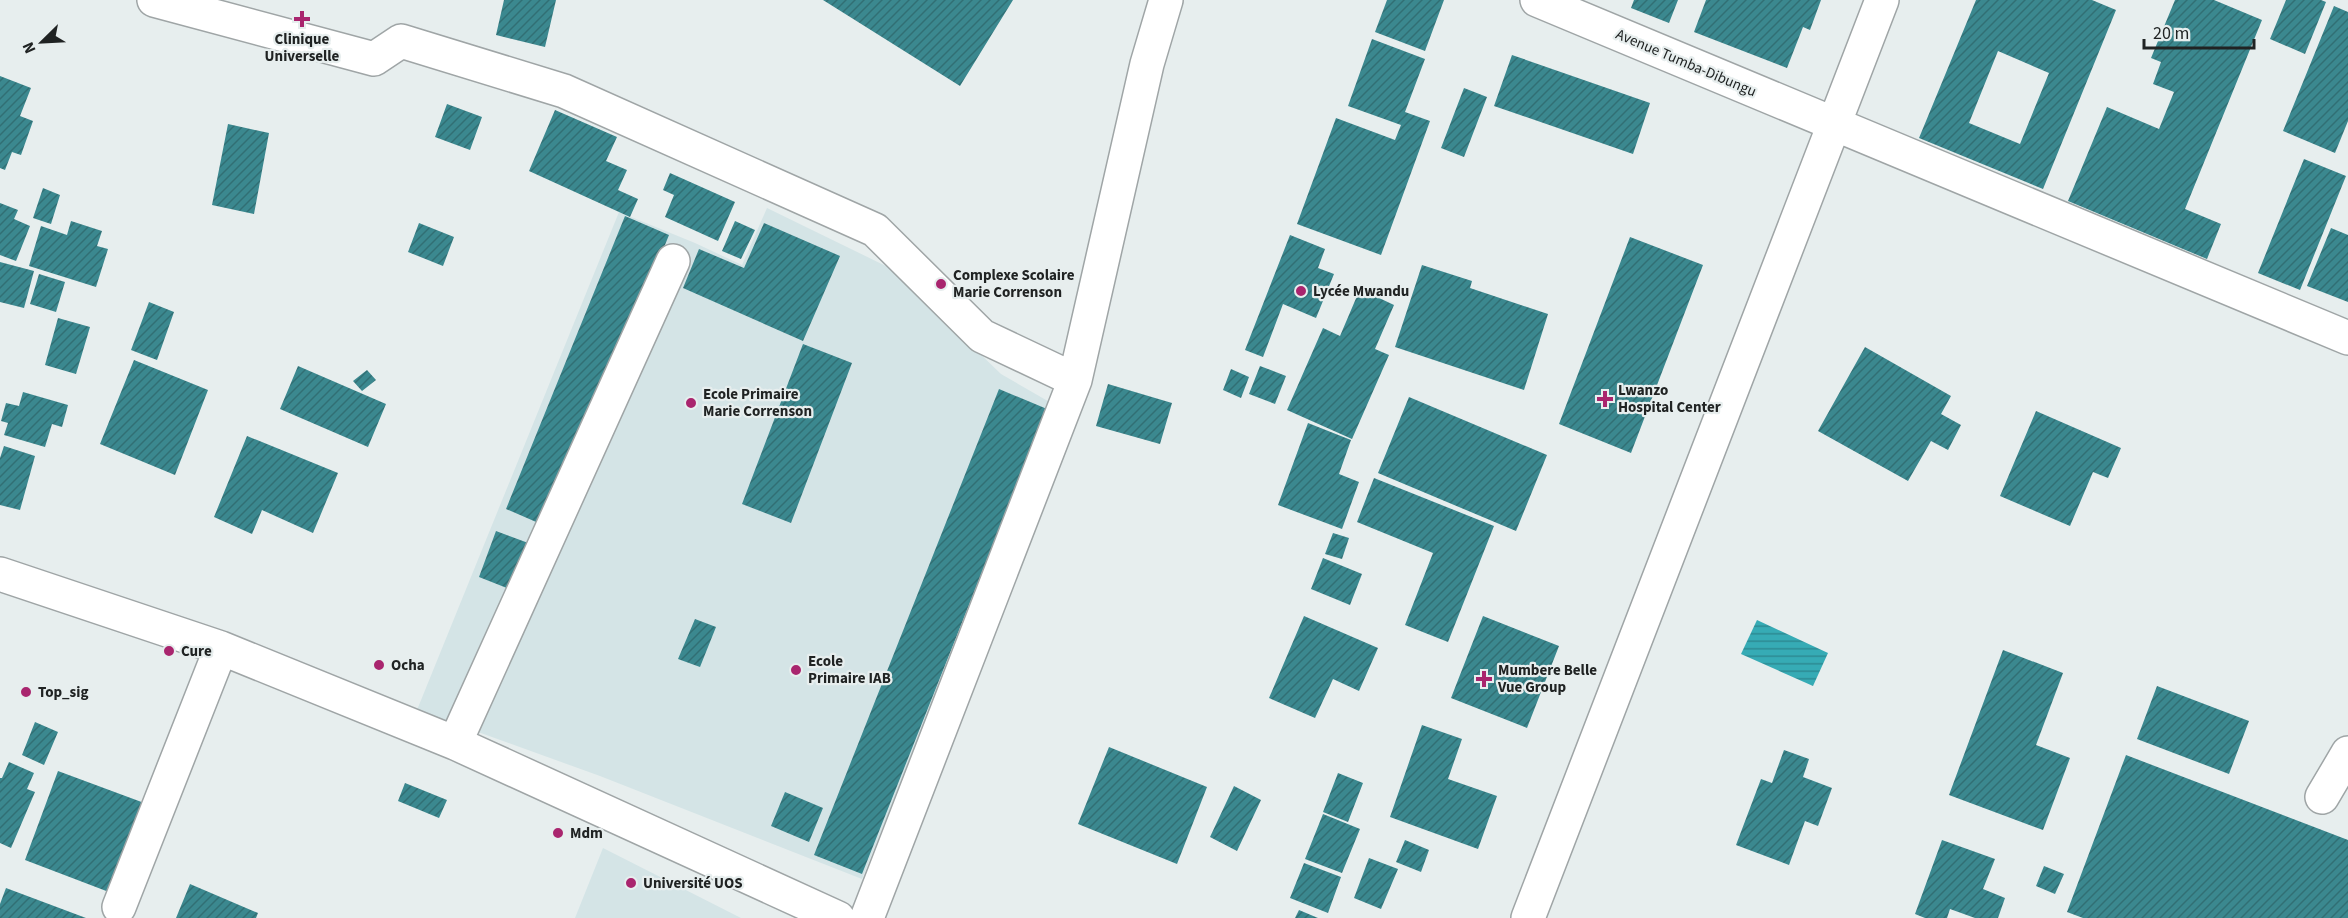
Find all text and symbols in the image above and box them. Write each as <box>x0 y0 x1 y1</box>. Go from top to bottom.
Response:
marker: Clinique Universelle <box>293 10 311 28</box>
north arrow <box>12 12 72 72</box>
scale bar <box>2144 12 2254 50</box>
text: 20 m <box>2153 21 2189 46</box>
street label: Avenue Tumba-Dibungu <box>1612 24 1760 102</box>
place label: Clinique Universelle <box>265 29 340 67</box>
text: N <box>17 38 41 57</box>
place label: Complexe Scolaire Marie Correnson <box>953 265 1075 303</box>
marker: Complexe Scolaire Marie Correnson <box>934 277 948 291</box>
place label: Lycée Mwandu <box>1313 281 1409 302</box>
marker: Lycée Mwandu <box>1294 284 1308 298</box>
place label: Lwanzo Hospital Center <box>1618 380 1721 418</box>
place label: Ecole Primaire Marie Correnson <box>703 384 812 422</box>
marker: Lwanzo Hospital Center <box>1596 390 1614 408</box>
marker: Ecole Primaire Marie Correnson <box>684 396 698 410</box>
place label: Cure <box>181 641 212 662</box>
marker: Cure <box>162 644 176 658</box>
place label: Ecole Primaire IAB <box>808 651 891 689</box>
place label: Ocha <box>391 655 425 676</box>
marker: Ocha <box>372 658 386 672</box>
place label: Mumbere Belle Vue Group <box>1497 660 1597 698</box>
marker: Ecole Primaire IAB <box>789 663 803 677</box>
marker: Mumbere Belle Vue Group <box>1475 670 1493 688</box>
place label: Top_sig <box>38 682 88 703</box>
marker: Top_sig <box>19 685 33 699</box>
place label: Mdm <box>570 823 603 844</box>
marker: Mdm <box>551 826 565 840</box>
place label: Université UOS <box>643 873 743 894</box>
marker: Université UOS <box>624 876 638 890</box>

